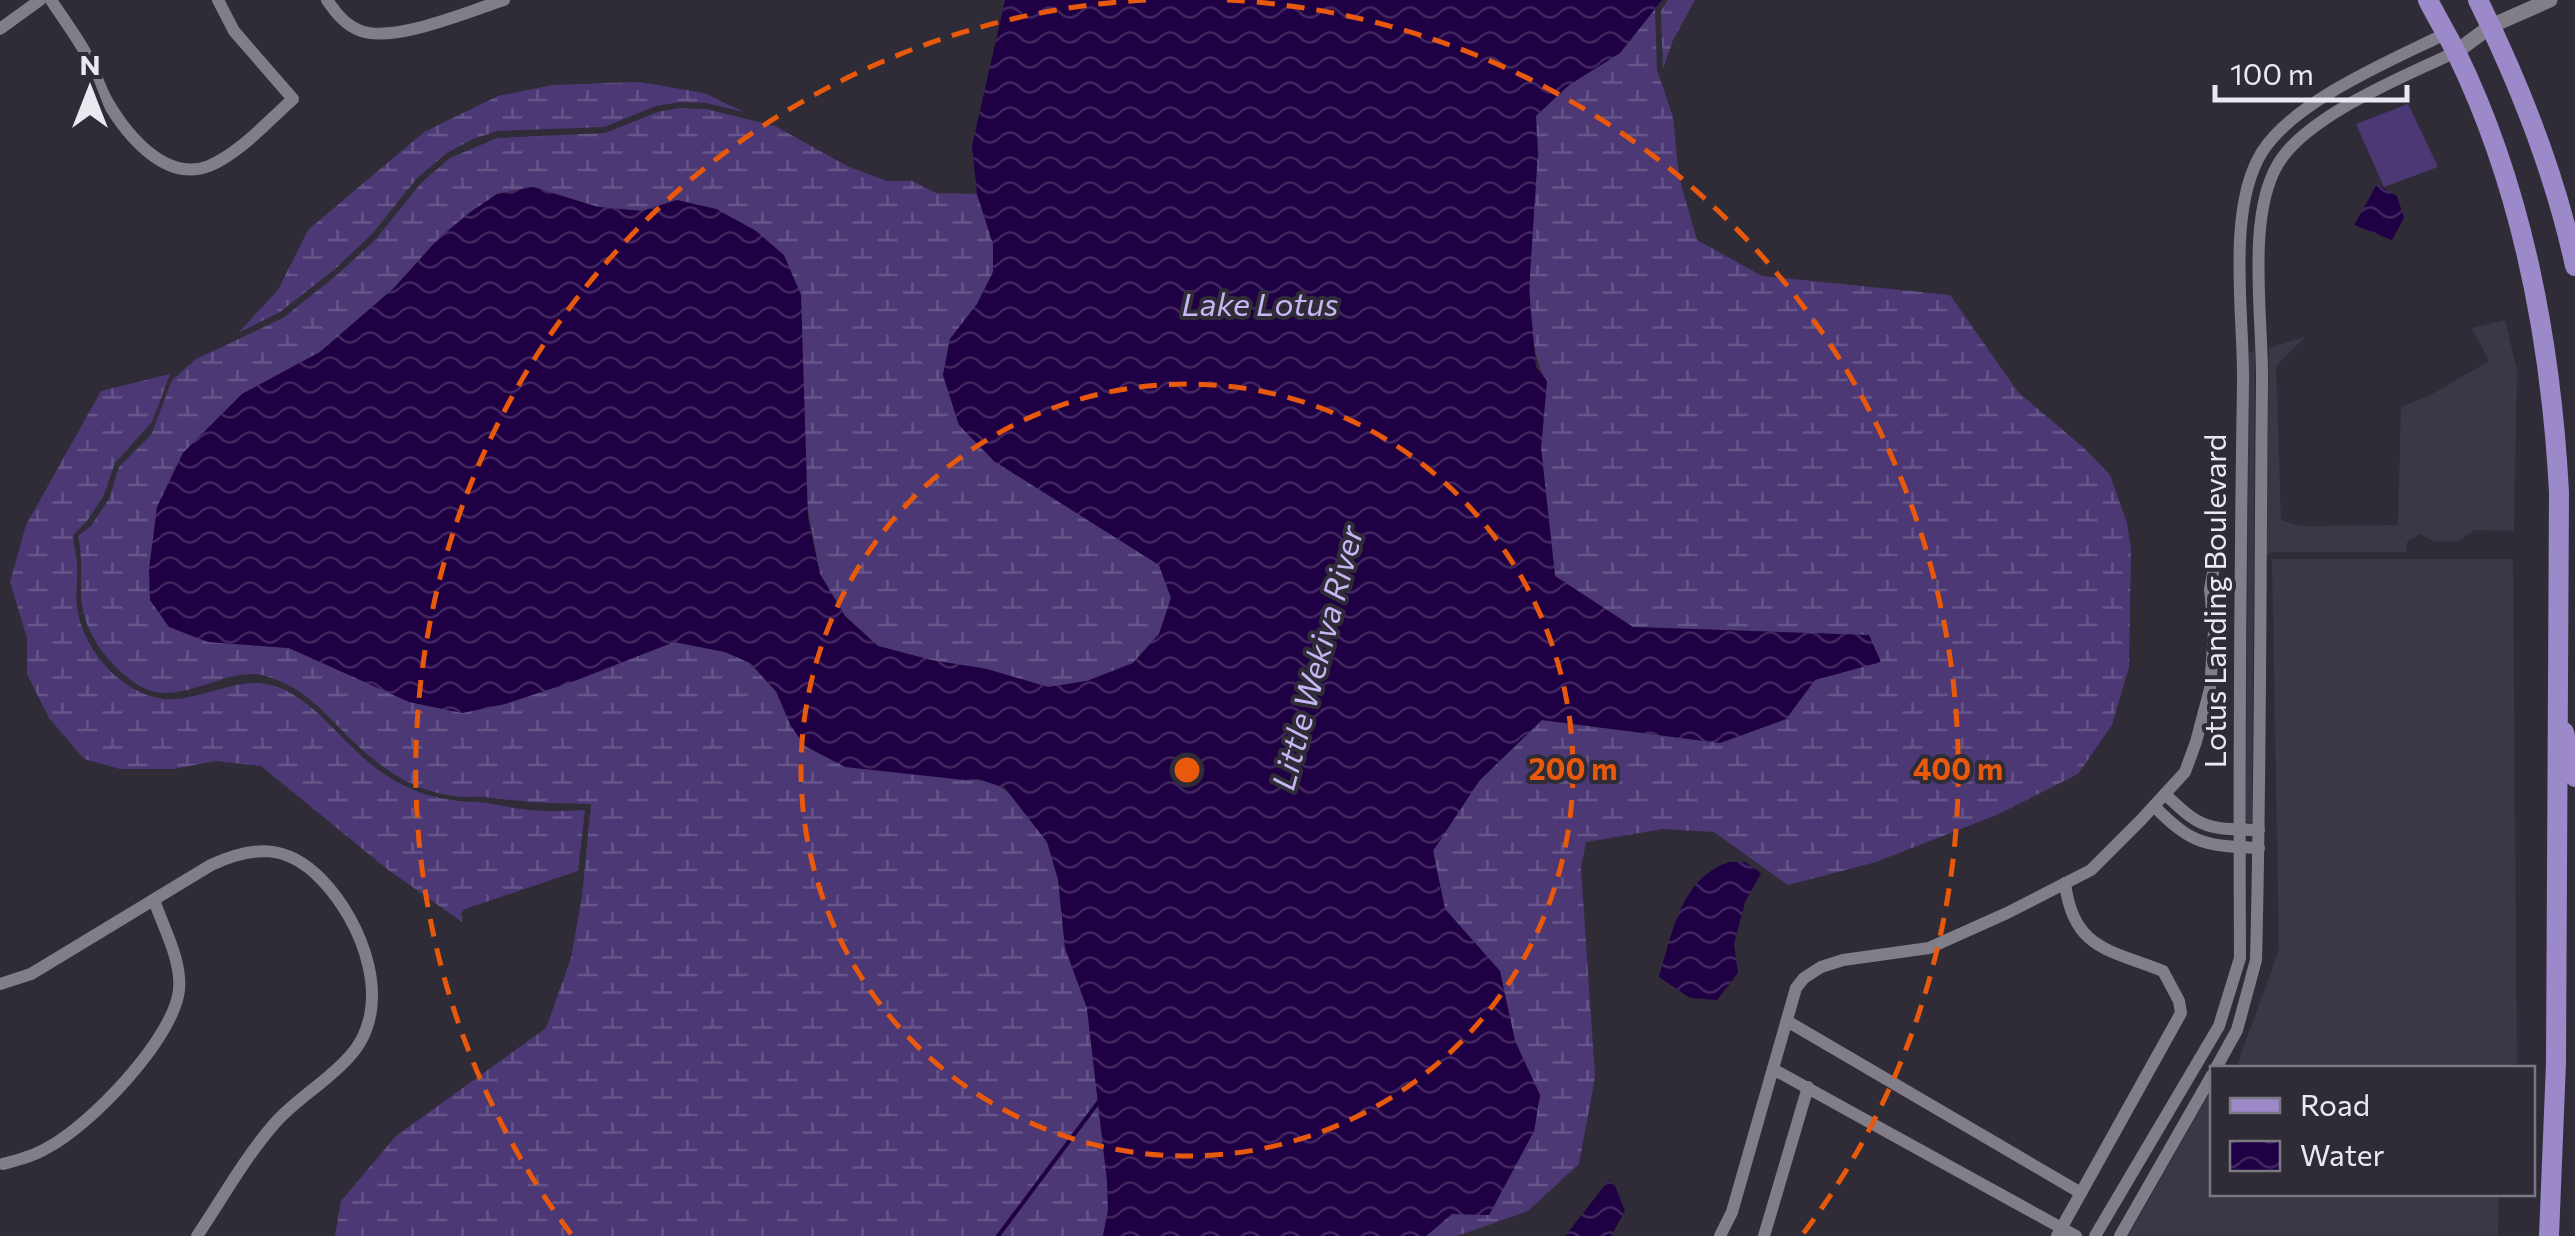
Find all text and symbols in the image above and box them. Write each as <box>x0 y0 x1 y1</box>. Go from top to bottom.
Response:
north arrow <box>40 40 140 140</box>
scale bar <box>2215 40 2408 102</box>
text: N <box>80 47 101 81</box>
text: 100 m <box>2230 54 2314 91</box>
water label: Lake Lotus <box>1181 283 1339 323</box>
street label: Lotus Landing Boulevard <box>2195 434 2232 768</box>
water label: Little Wekiva River <box>1262 520 1371 794</box>
text: 200 m <box>1529 749 1617 786</box>
text: 400 m <box>1913 749 2003 786</box>
centre of rings <box>1169 752 1205 788</box>
legend <box>2210 1066 2535 1196</box>
text: Road <box>2300 1085 2370 1122</box>
text: Water <box>2300 1135 2385 1172</box>

